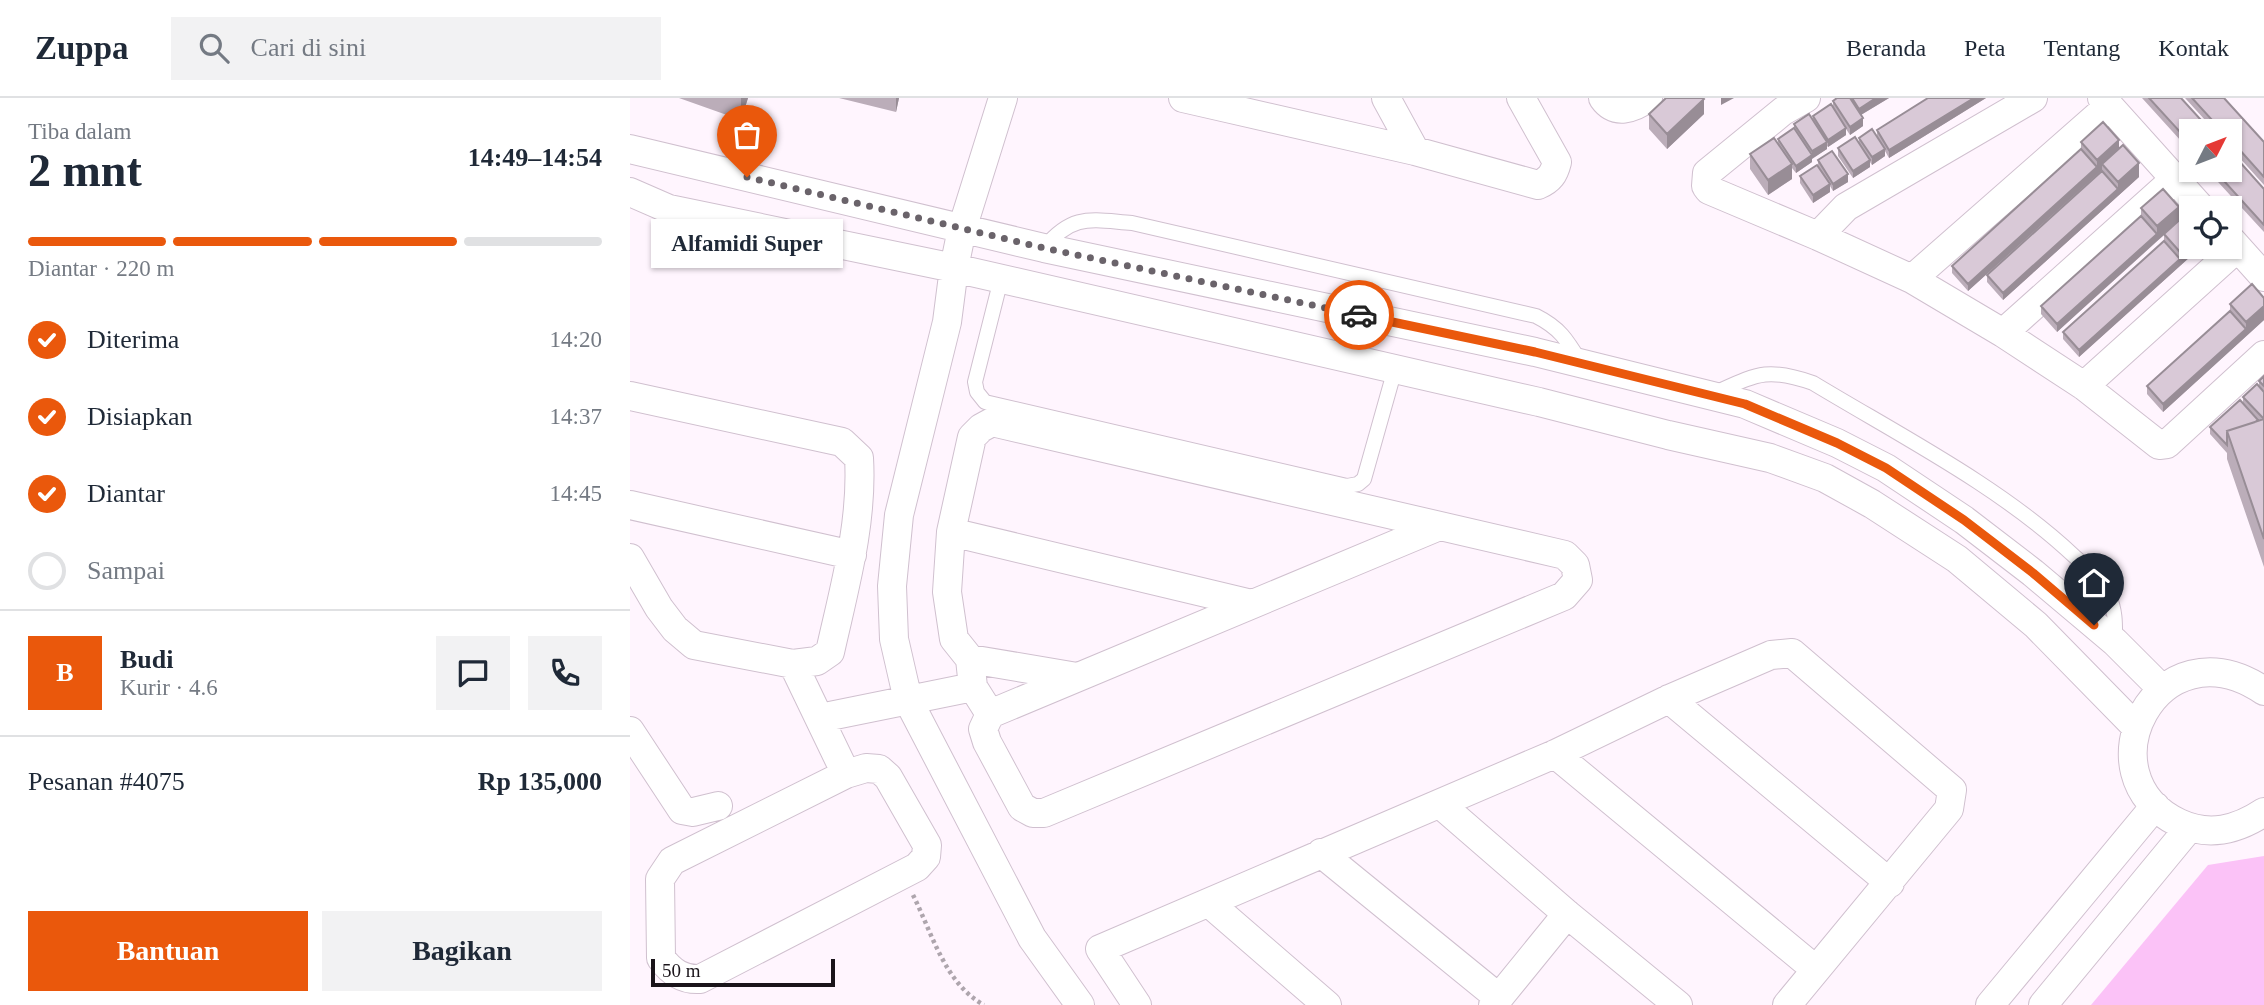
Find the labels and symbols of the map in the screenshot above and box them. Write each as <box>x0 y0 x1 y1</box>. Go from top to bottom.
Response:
pin <box>717 105 777 177</box>
north arrow <box>2179 119 2242 182</box>
callout: Alfamidi Super <box>651 219 843 268</box>
courier <box>1324 280 1394 350</box>
pin <box>2064 553 2124 625</box>
scale bar <box>651 956 835 988</box>

